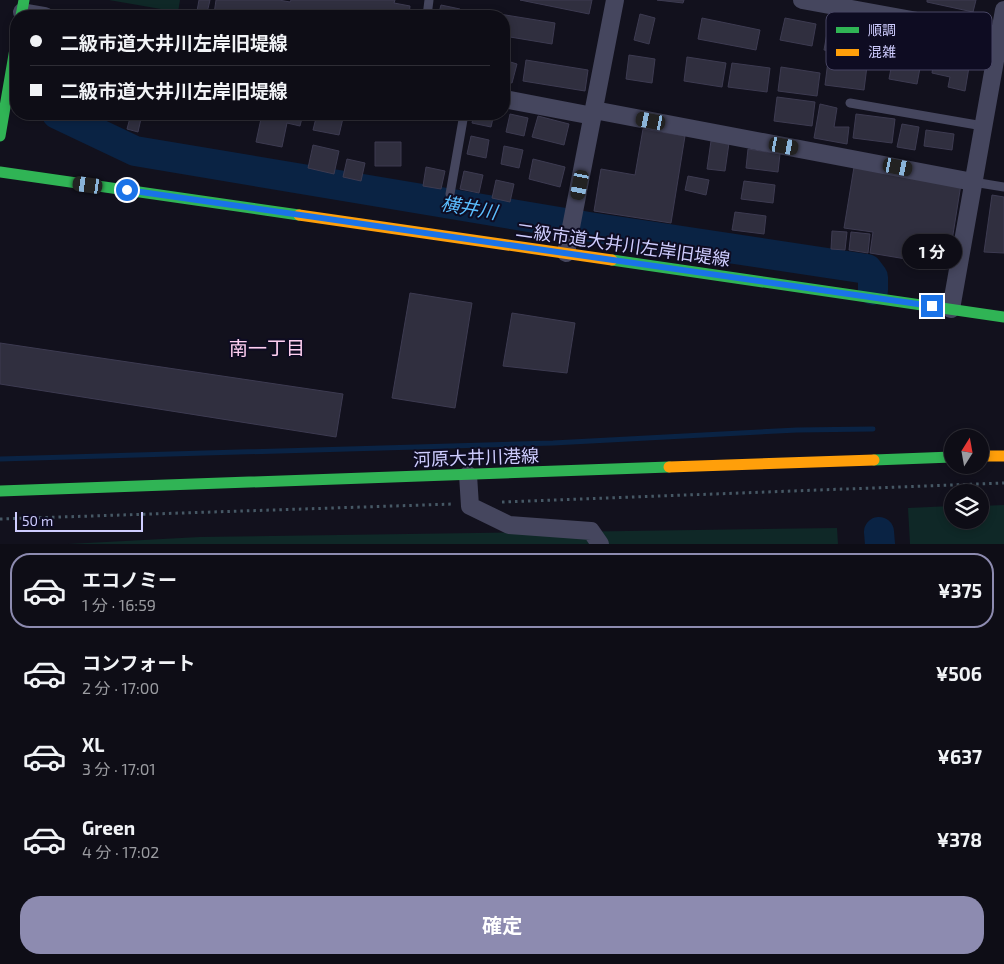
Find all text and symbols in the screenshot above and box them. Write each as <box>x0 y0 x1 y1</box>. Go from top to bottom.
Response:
legend <box>826 12 992 70</box>
text: 順調 <box>868 21 896 38</box>
text: 二級市道大井川左岸旧堤線 <box>60 31 288 54</box>
text: 混雑 <box>868 43 896 60</box>
text: 二級市道大井川左岸旧堤線 <box>60 79 288 102</box>
car <box>634 111 667 131</box>
car <box>767 136 800 156</box>
car <box>881 157 914 177</box>
car <box>569 169 590 201</box>
car <box>72 175 103 195</box>
route start <box>116 179 138 201</box>
water label: 横井川 <box>439 191 501 224</box>
street label: 二級市道大井川左岸旧堤線 <box>515 218 731 270</box>
callout: 1 分 <box>902 234 962 268</box>
text: 1 分 <box>919 242 945 261</box>
route end <box>921 295 943 317</box>
district label: 南一丁目 <box>229 336 305 359</box>
north arrow <box>944 429 989 474</box>
map controls <box>944 429 989 529</box>
street label: 河原大井川港線 <box>413 444 539 470</box>
button: layers <box>944 484 989 529</box>
scale bar <box>15 509 142 532</box>
text: 50 m <box>22 512 53 529</box>
icon: car <box>22 568 67 613</box>
text: エコノミー <box>82 568 177 591</box>
text: ¥375 <box>938 579 982 602</box>
text: 1 分 · 16:59 <box>82 595 156 614</box>
icon: car <box>22 651 67 696</box>
text: コンフォート <box>82 651 195 674</box>
text: ¥506 <box>936 662 982 685</box>
text: 2 分 · 17:00 <box>82 678 159 697</box>
text: XL <box>82 733 104 756</box>
icon: car <box>22 734 67 779</box>
text: ¥637 <box>937 745 982 768</box>
text: 3 分 · 17:01 <box>82 759 156 778</box>
text: Green <box>82 816 135 839</box>
icon: car <box>22 817 67 862</box>
text: ¥378 <box>937 828 982 851</box>
text: 4 分 · 17:02 <box>82 842 159 861</box>
button: 確定 <box>20 896 984 954</box>

